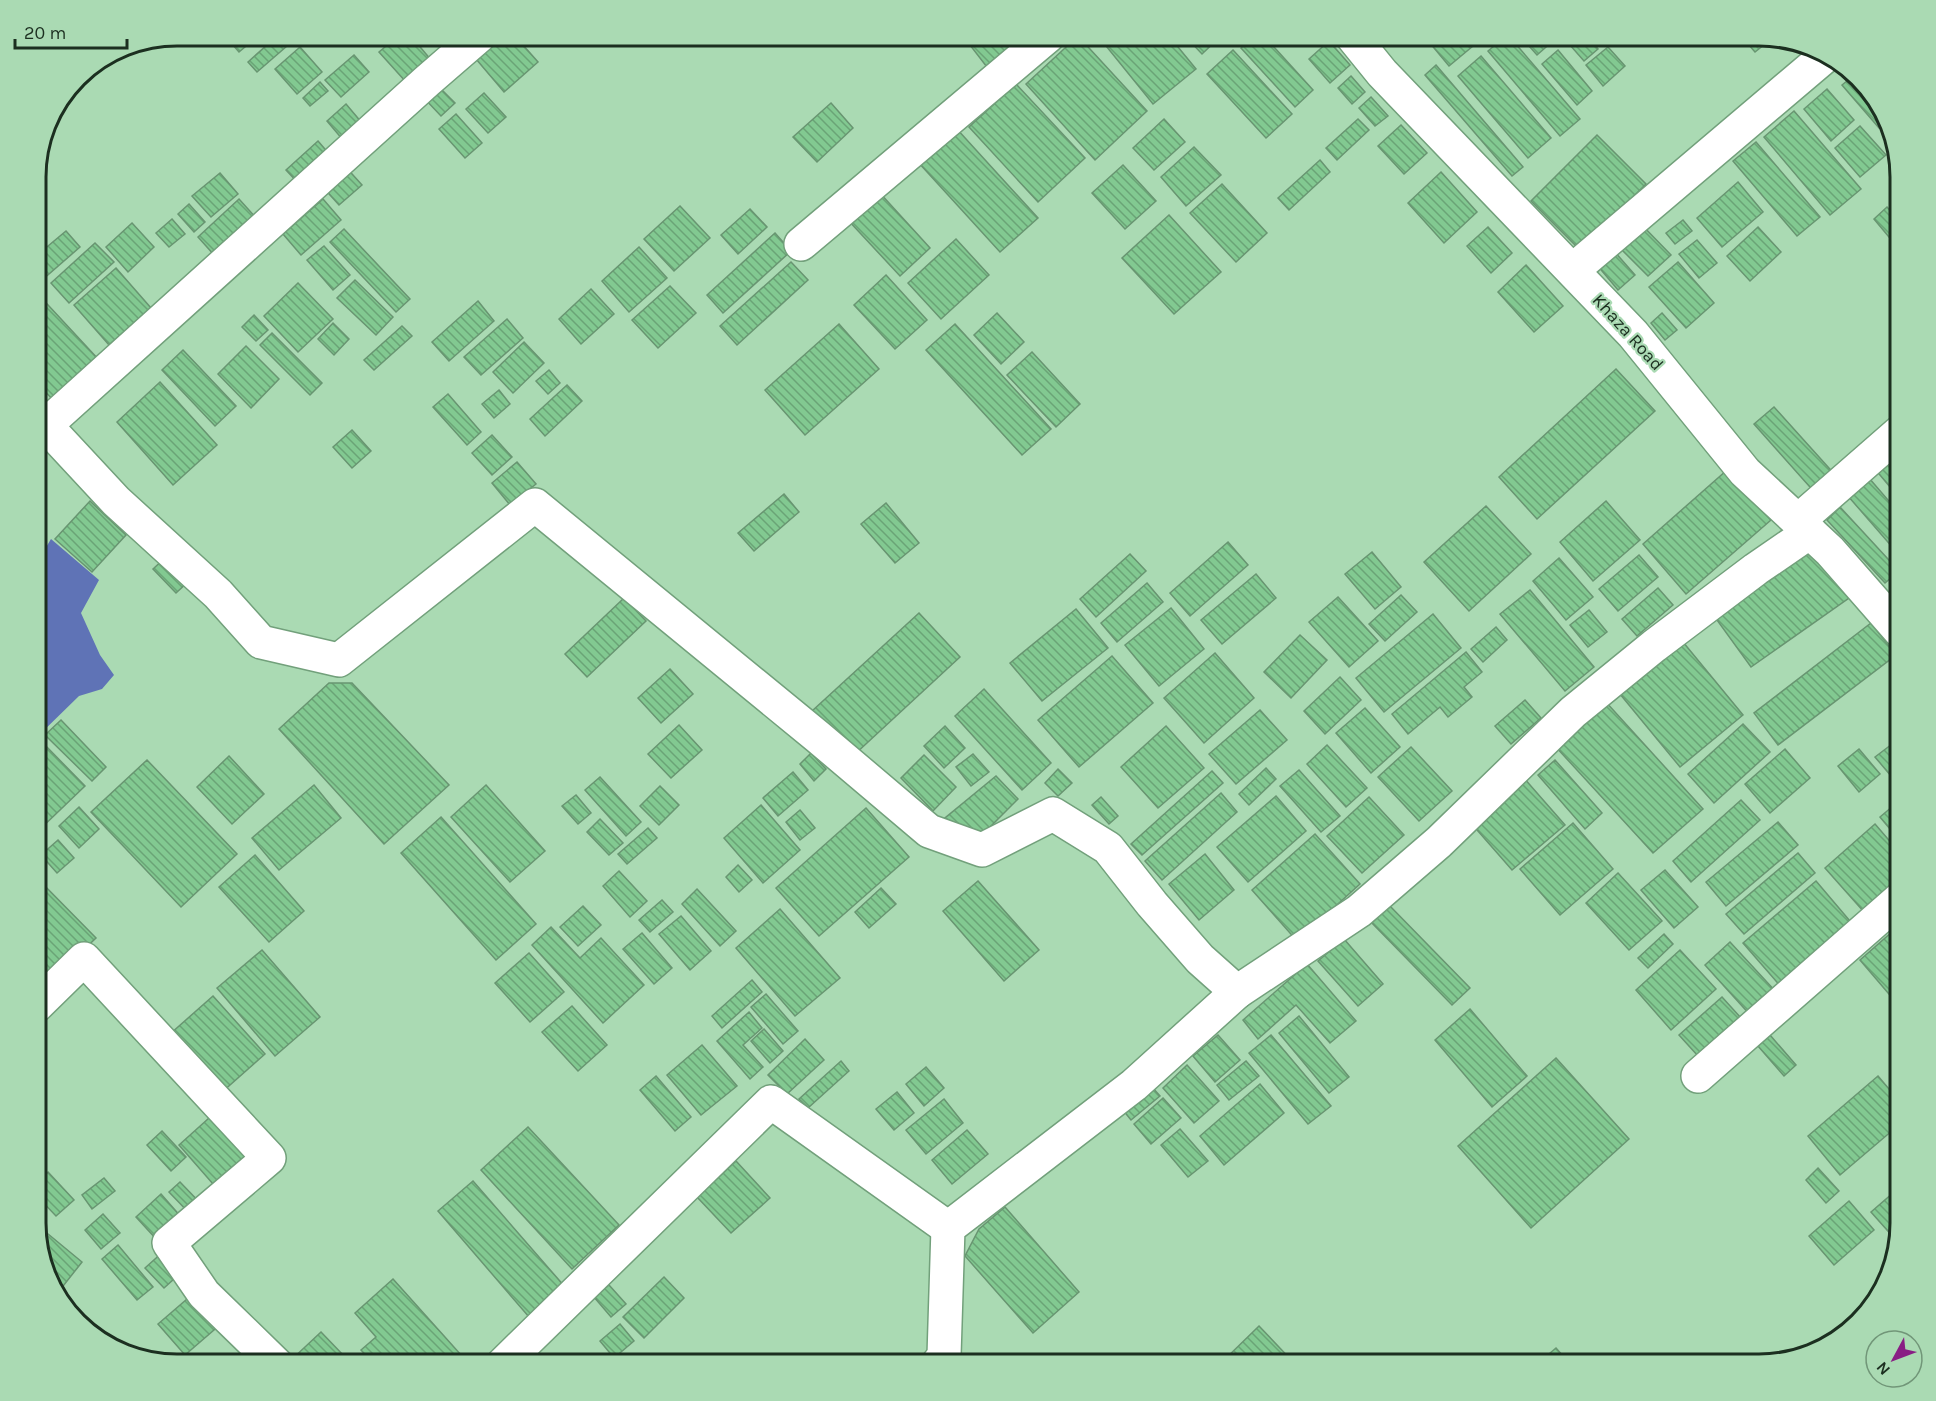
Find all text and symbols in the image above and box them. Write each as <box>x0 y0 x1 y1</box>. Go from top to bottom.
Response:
scale bar <box>15 12 128 50</box>
text: 20 m <box>24 22 66 44</box>
street label: Khaza Road <box>1588 289 1668 375</box>
north arrow <box>1864 1329 1924 1389</box>
text: N <box>1872 1358 1894 1379</box>

